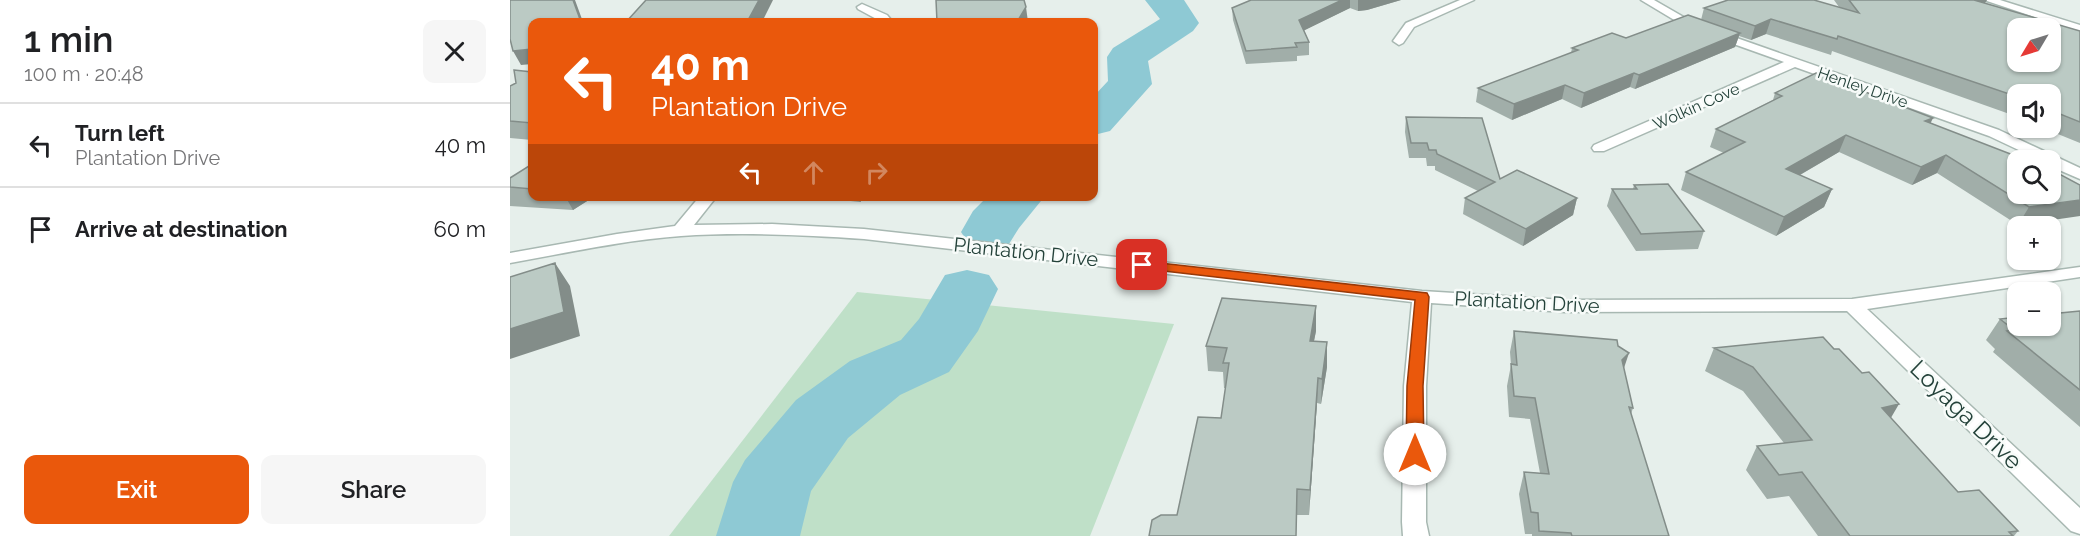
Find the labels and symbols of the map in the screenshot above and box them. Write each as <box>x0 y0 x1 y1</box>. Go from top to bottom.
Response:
north arrow <box>2007 18 2061 72</box>
street label: Henley Drive <box>1815 63 1911 112</box>
street label: Wolkin Cove <box>1650 79 1742 134</box>
street label: Plantation Drive <box>952 232 1100 272</box>
pin <box>1116 239 1167 290</box>
street label: Plantation Drive <box>1454 286 1600 318</box>
street label: Loyaga Drive <box>1904 354 2028 475</box>
position arrow <box>1383 422 1447 486</box>

